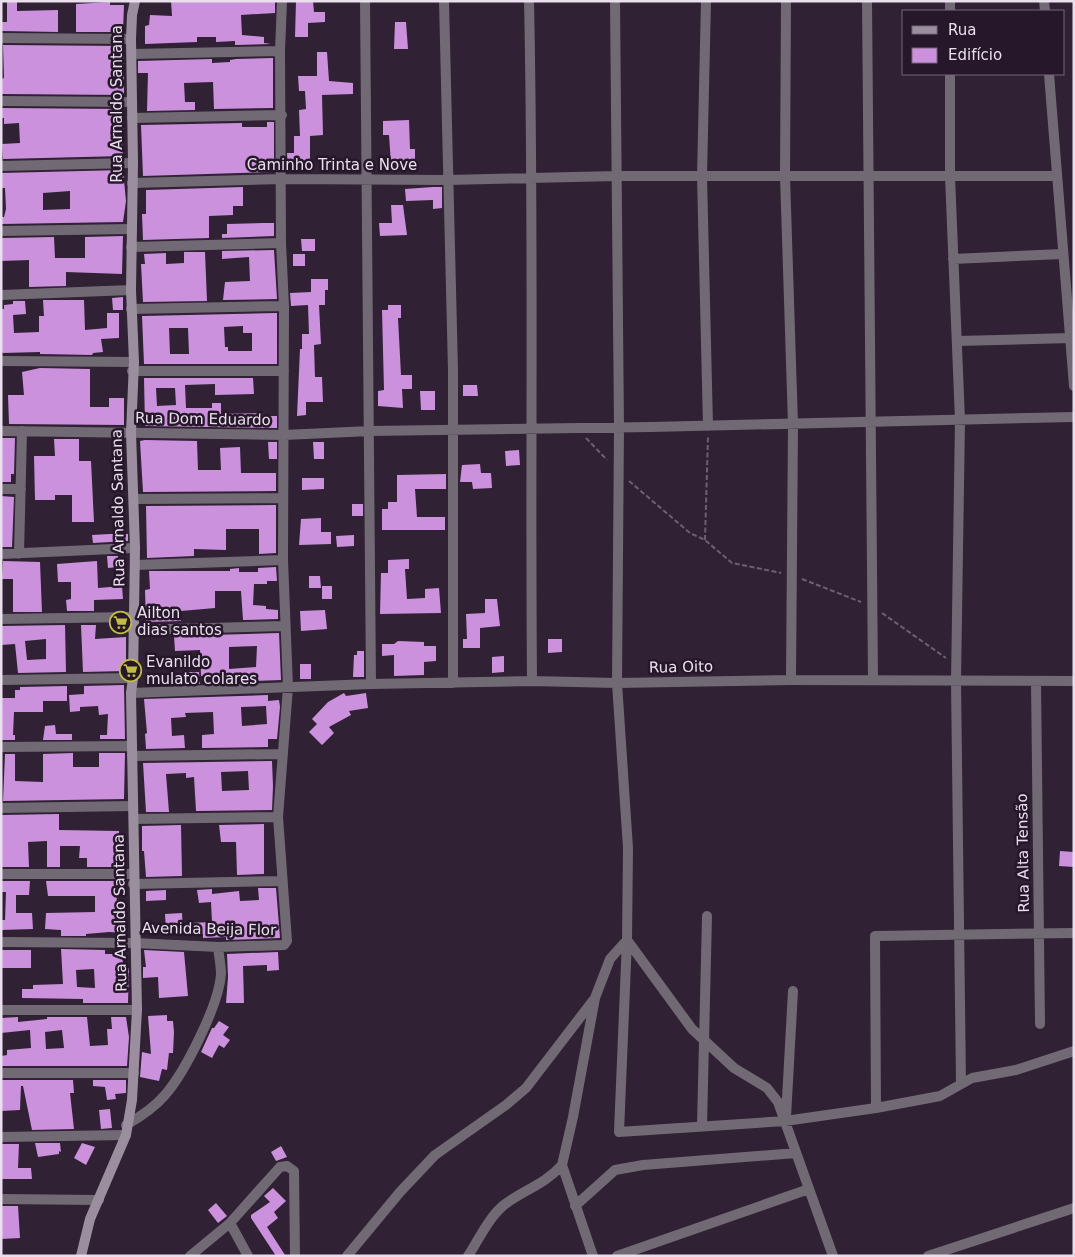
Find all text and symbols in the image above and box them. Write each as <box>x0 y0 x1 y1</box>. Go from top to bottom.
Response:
legend <box>902 10 1065 75</box>
text: Rua <box>948 21 976 39</box>
street label: Rua Arnaldo Santana <box>108 25 126 183</box>
text: Edifício <box>948 46 1002 64</box>
street label: Caminho Trinta e Nove <box>247 156 417 174</box>
street label: Rua Dom Eduardo <box>135 409 271 429</box>
street label: Rua Arnaldo Santana <box>108 429 128 587</box>
place label: Ailton dias santos <box>137 604 222 639</box>
supermarket icon: Ailton dias santos <box>109 610 133 634</box>
place label: Evanildo mulato colares <box>146 653 257 688</box>
street label: Rua Oito <box>649 657 713 677</box>
supermarket icon: Evanildo mulato colares <box>118 659 142 683</box>
street label: Rua Alta Tensão <box>1013 793 1033 913</box>
street label: Rua Arnaldo Santana <box>110 834 130 992</box>
street label: Avenida Beija Flor <box>142 919 277 939</box>

